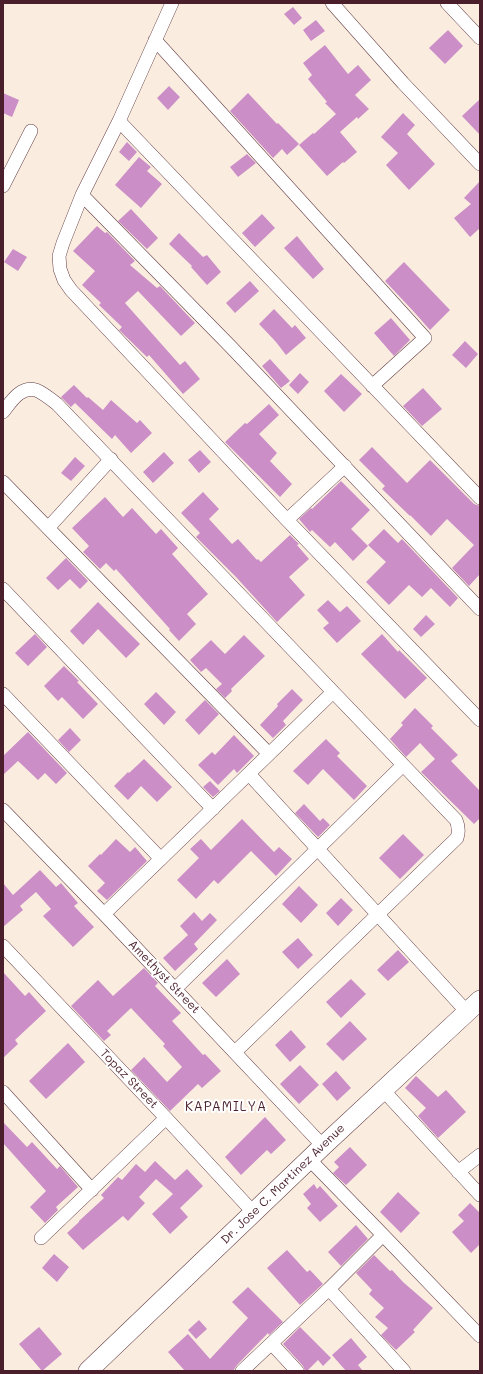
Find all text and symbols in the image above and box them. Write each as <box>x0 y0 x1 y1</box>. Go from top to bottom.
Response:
street label: Amethyst Street <box>125 937 203 1017</box>
street label: Topaz Street <box>97 1046 161 1112</box>
district label: KAPAMILYA <box>185 1099 267 1115</box>
street label: Dr. Jose C. Martinez Avenue <box>218 1121 348 1247</box>

